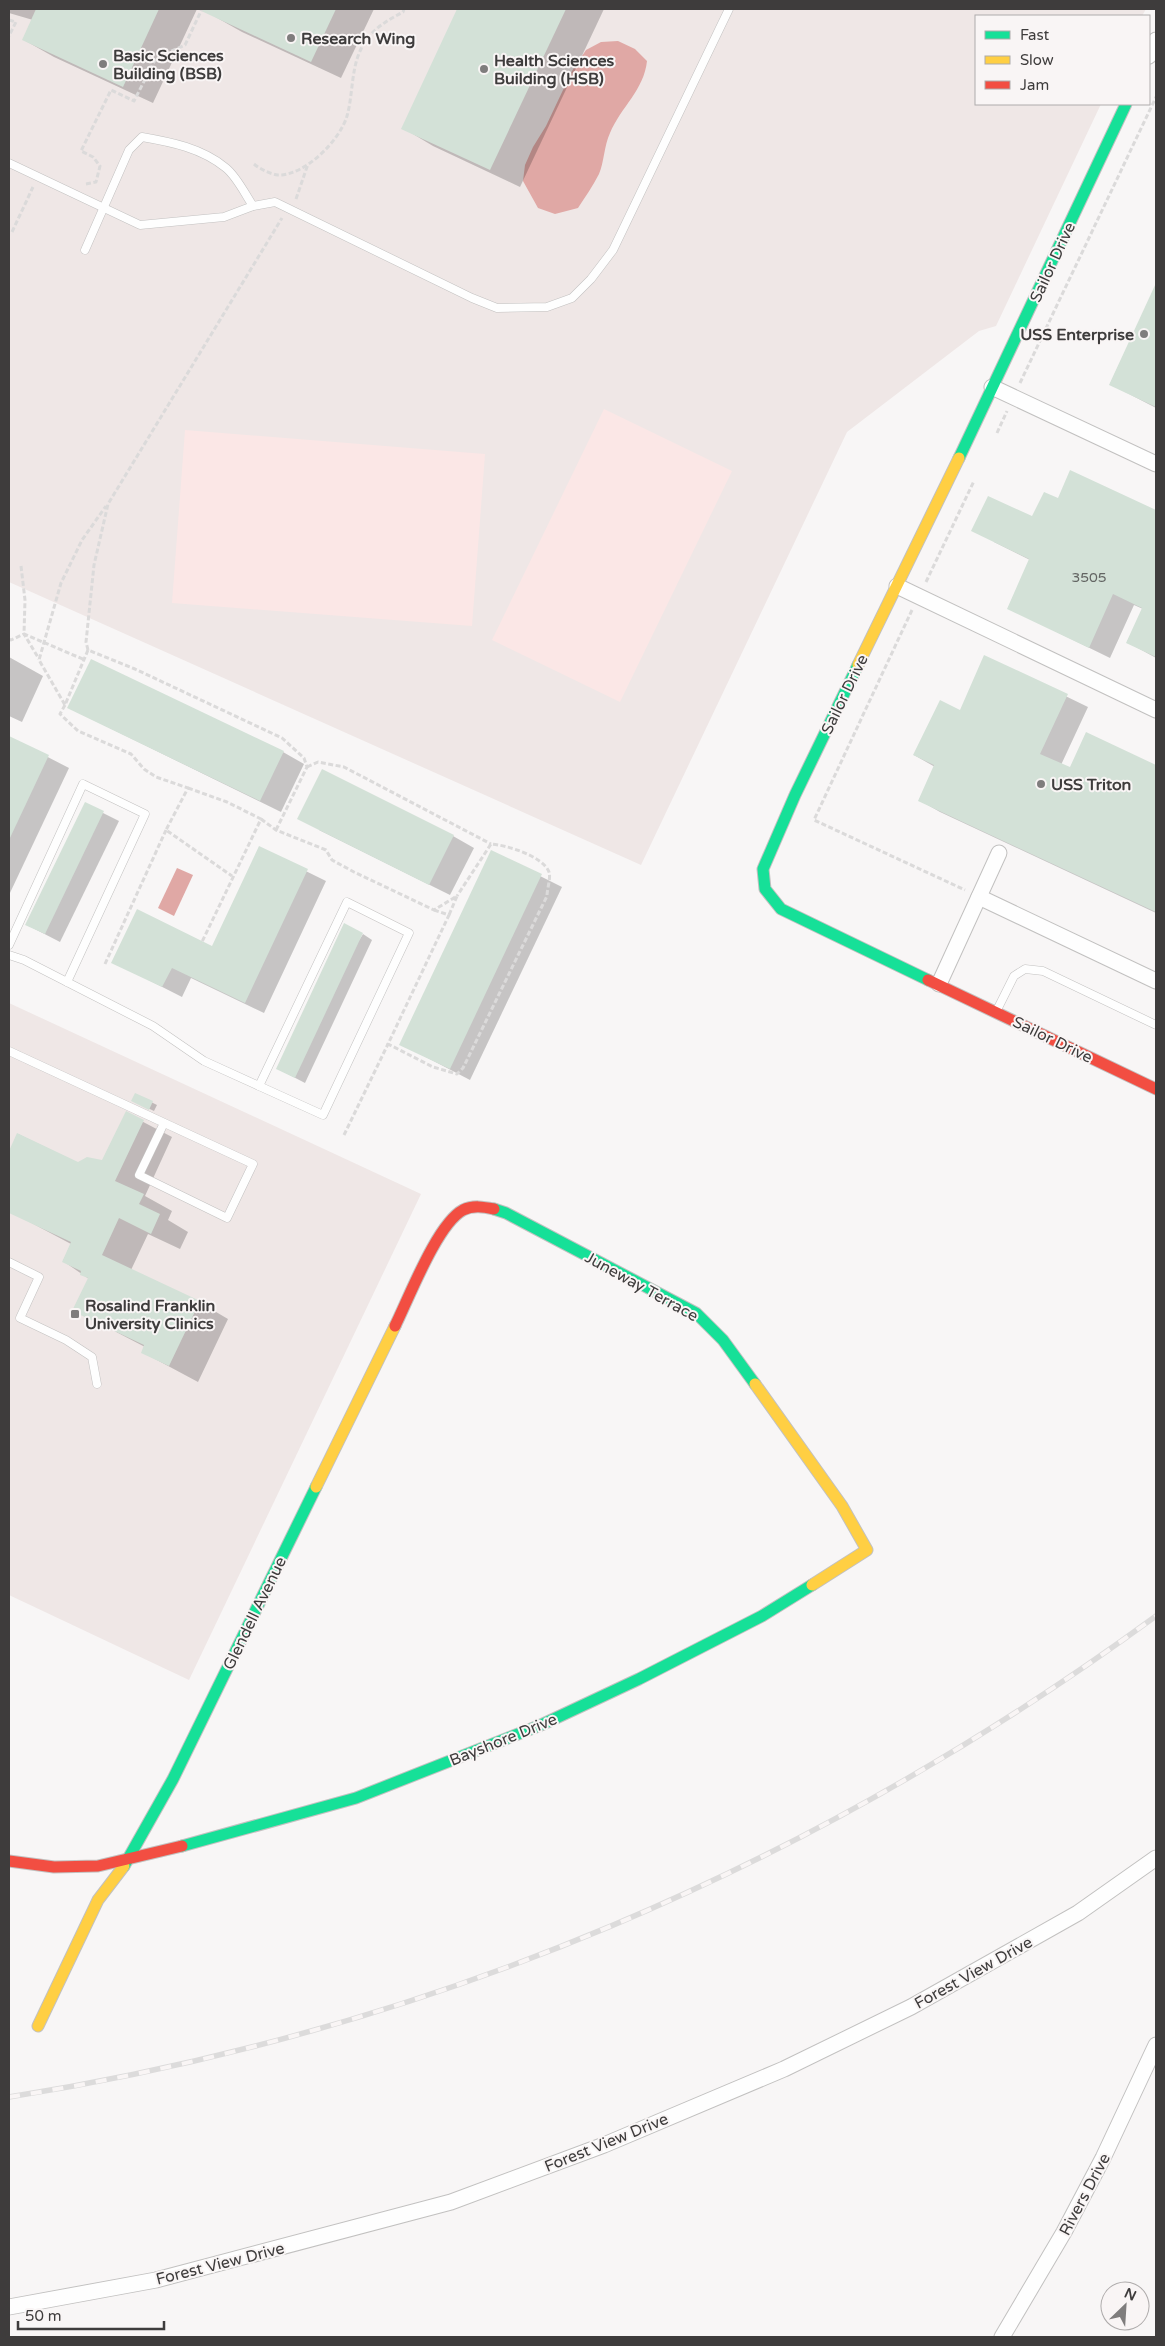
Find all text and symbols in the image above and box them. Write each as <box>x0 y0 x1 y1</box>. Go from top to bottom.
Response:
legend <box>975 15 1150 105</box>
text: Fast <box>1020 26 1050 44</box>
place label: Research Wing <box>301 29 415 49</box>
marker: Research Wing <box>285 32 297 44</box>
place label: Basic Sciences Building (BSB) <box>113 46 224 84</box>
place label: Health Sciences Building (HSB) <box>494 51 615 89</box>
text: Slow <box>1020 51 1054 69</box>
marker: Basic Sciences Building (BSB) <box>97 58 109 70</box>
marker: Health Sciences Building (HSB) <box>478 63 490 75</box>
text: Jam <box>1020 76 1049 94</box>
street label: Sailor Drive <box>1026 219 1080 306</box>
place label: USS Enterprise <box>1020 325 1134 345</box>
marker: USS Enterprise <box>1138 328 1150 340</box>
house number: 3505 <box>1071 569 1107 586</box>
street label: Sailor Drive <box>817 651 873 738</box>
place label: USS Triton <box>1051 775 1131 795</box>
marker: USS Triton <box>1035 778 1047 790</box>
street label: Sailor Drive <box>1009 1012 1096 1068</box>
street label: Juneway Terrace <box>581 1247 702 1326</box>
place label: Rosalind Franklin University Clinics <box>85 1296 215 1334</box>
marker: Rosalind Franklin University Clinics <box>69 1308 81 1320</box>
street label: Glendell Avenue <box>219 1554 291 1673</box>
street label: Bayshore Drive <box>447 1709 560 1771</box>
street label: Forest View Drive <box>911 1932 1036 2014</box>
street label: Forest View Drive <box>542 2109 671 2177</box>
street label: Rivers Drive <box>1055 2150 1115 2239</box>
street label: Forest View Drive <box>154 2238 287 2290</box>
north arrow <box>1100 2281 1150 2331</box>
text: N <box>1122 2285 1139 2305</box>
scale bar <box>18 2298 164 2330</box>
text: 50 m <box>25 2307 62 2325</box>

